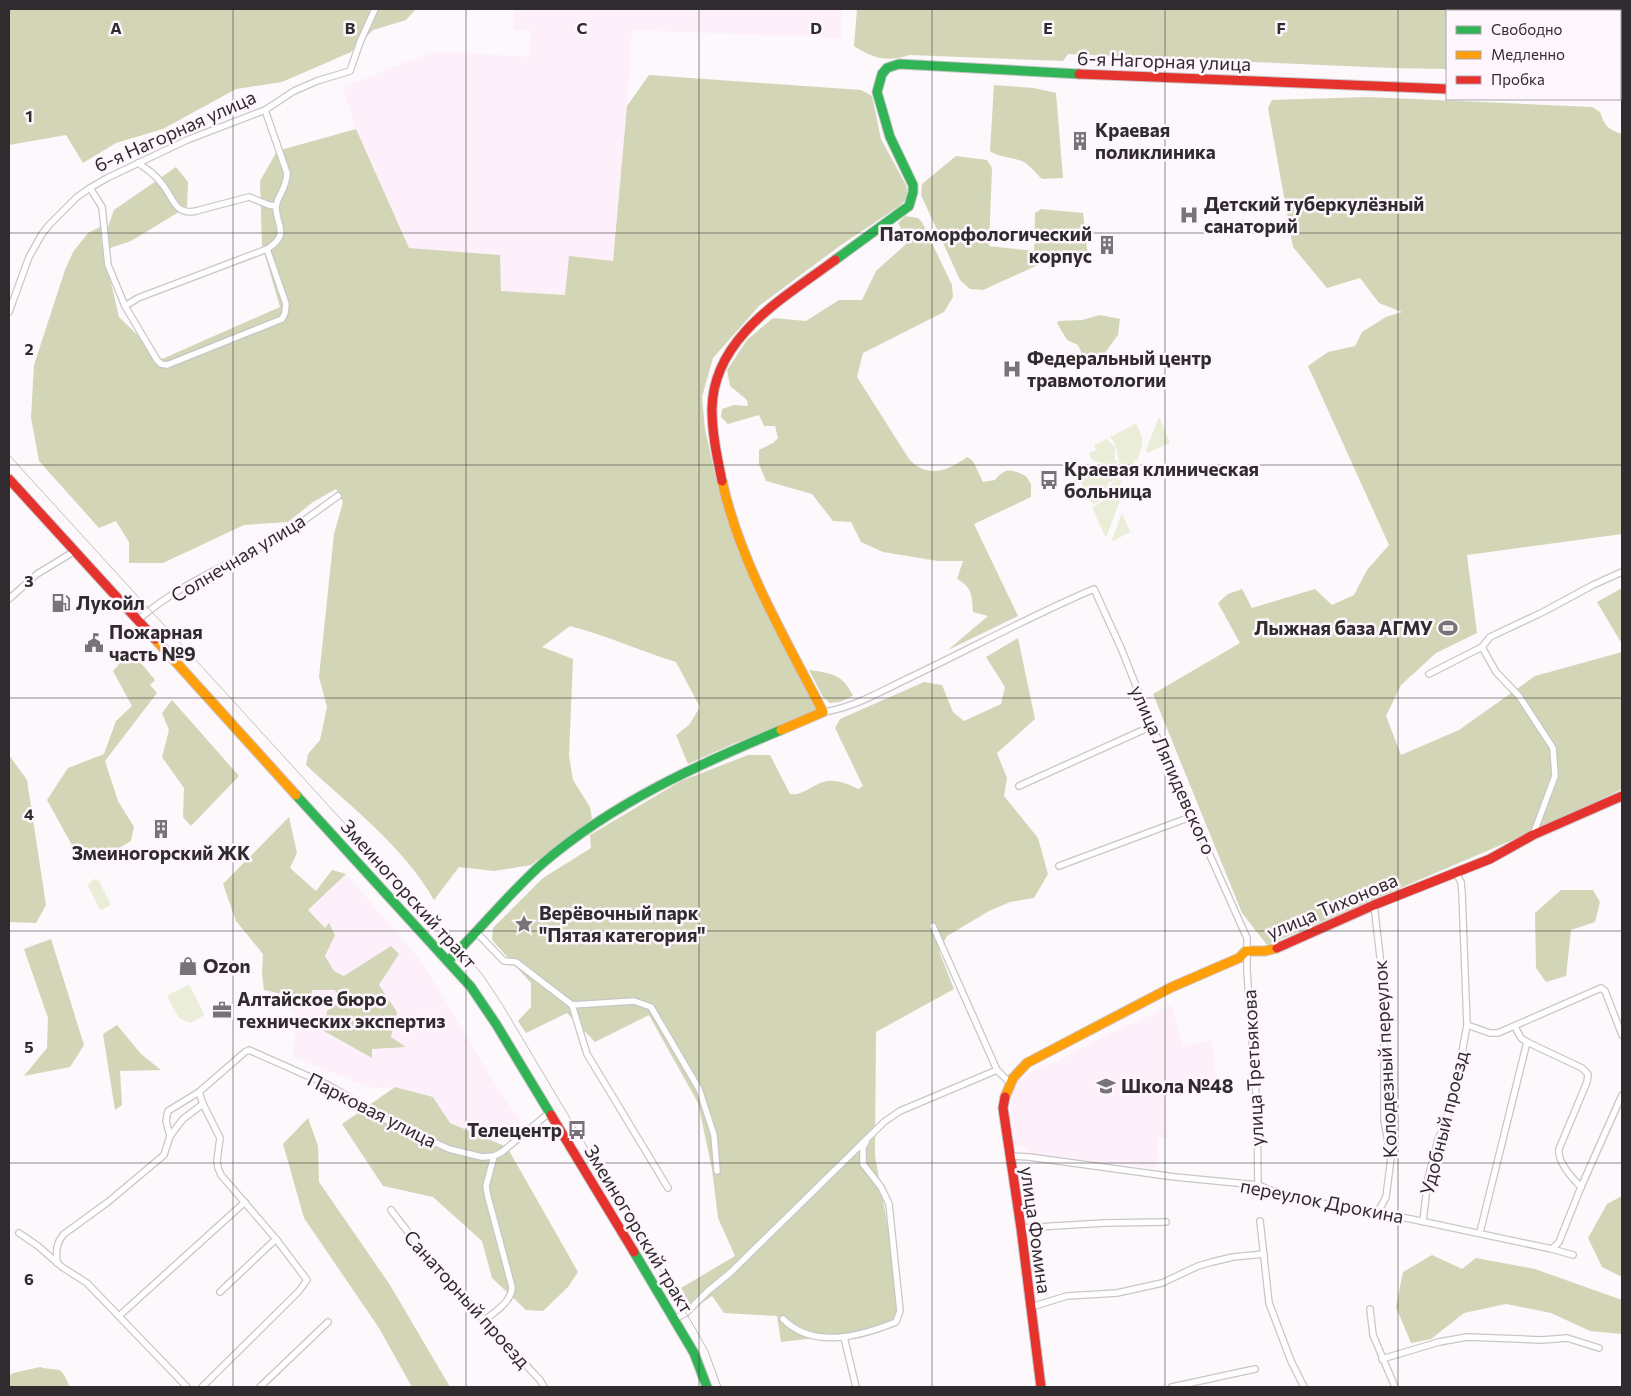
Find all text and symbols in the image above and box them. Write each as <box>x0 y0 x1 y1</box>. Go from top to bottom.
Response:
legend <box>1446 10 1621 100</box>
text: A <box>110 18 122 37</box>
text: B <box>345 18 356 37</box>
text: C <box>577 18 588 37</box>
text: D <box>810 18 822 37</box>
text: E <box>1043 18 1053 37</box>
text: F <box>1276 18 1286 37</box>
text: Свободно <box>1491 20 1562 38</box>
text: Медленно <box>1491 45 1565 63</box>
street label: 6-я Нагорная улица <box>1077 46 1251 75</box>
text: Пробка <box>1491 70 1545 88</box>
street label: 6-я Нагорная улица <box>91 85 259 176</box>
text: 1 <box>25 106 33 125</box>
place label: Краевая поликлиника <box>1095 118 1216 163</box>
building icon: Краевая поликлиника <box>1069 130 1091 152</box>
place label: Детский туберкулёзный санаторий <box>1204 192 1424 237</box>
hospital icon: Детский туберкулёзный санаторий <box>1178 204 1200 226</box>
place label: Патоморфологический корпус <box>880 222 1092 267</box>
building icon: Патоморфологический корпус <box>1096 234 1118 256</box>
text: 2 <box>24 339 34 358</box>
place label: Федеральный центр травмотологии <box>1027 346 1212 391</box>
hospital icon: Федеральный центр травмотологии <box>1001 358 1023 380</box>
place label: Краевая клиническая больница <box>1064 457 1259 502</box>
bus stop icon: Краевая клиническая больница <box>1038 469 1060 491</box>
street label: Солнечная улица <box>167 508 309 607</box>
text: 3 <box>24 571 34 590</box>
place label: Лукойл <box>76 591 145 614</box>
fuel station icon: Лукойл <box>50 592 72 614</box>
place label: Лыжная база АГМУ <box>1254 616 1433 639</box>
sports icon: Лыжная база АГМУ <box>1437 617 1459 639</box>
place label: Пожарная часть №9 <box>109 620 203 665</box>
public building icon: Пожарная часть №9 <box>83 632 105 654</box>
street label: улица Ляпидевского <box>1126 682 1221 858</box>
text: 4 <box>24 804 34 823</box>
street label: Змеиногорский тракт <box>337 815 482 973</box>
building icon: Змеиногорский ЖК <box>150 818 172 840</box>
place label: Змеиногорский ЖК <box>72 841 250 864</box>
street label: улица Тихонова <box>1263 868 1401 944</box>
place label: Верёвочный парк "Пятая категория" <box>539 901 706 946</box>
place icon: Верёвочный парк "Пятая категория" <box>513 913 535 935</box>
place label: Ozon <box>203 954 251 977</box>
shop icon: Ozon <box>177 955 199 977</box>
street label: Колодезный переулок <box>1368 959 1401 1159</box>
place label: Алтайское бюро технических экспертиз <box>237 987 446 1032</box>
street label: улица Третьякова <box>1237 989 1268 1147</box>
office icon: Алтайское бюро технических экспертиз <box>211 999 233 1021</box>
text: 5 <box>24 1037 34 1056</box>
street label: Удобный проезд <box>1414 1048 1473 1197</box>
street label: Парковая улица <box>304 1067 441 1152</box>
place label: Школа №48 <box>1121 1074 1233 1097</box>
school or university icon: Школа №48 <box>1095 1075 1117 1097</box>
place label: Телецентр <box>467 1118 562 1141</box>
bus stop icon: Телецентр <box>566 1119 588 1141</box>
street label: Змеиногорский тракт <box>580 1140 699 1317</box>
street label: улица Фомина <box>1016 1165 1057 1295</box>
street label: переулок Дрокина <box>1238 1173 1406 1228</box>
street label: Санаторный проезд <box>399 1225 535 1372</box>
text: 6 <box>24 1269 34 1288</box>

